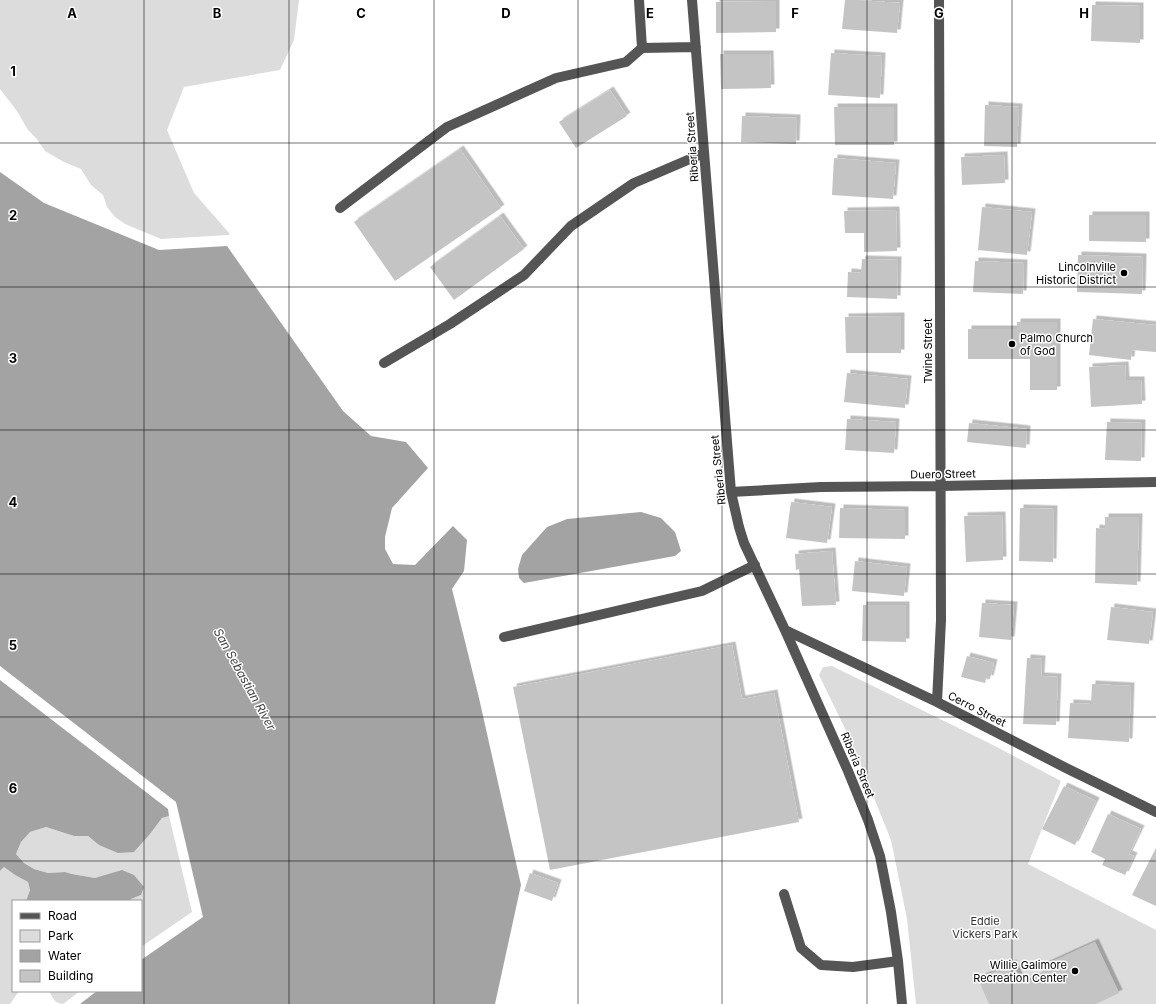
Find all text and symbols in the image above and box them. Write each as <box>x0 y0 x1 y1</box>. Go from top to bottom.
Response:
text: A <box>67 5 77 21</box>
text: B <box>213 5 222 21</box>
text: C <box>356 5 366 21</box>
text: D <box>501 5 511 21</box>
text: E <box>646 5 654 21</box>
text: F <box>791 5 799 21</box>
text: G <box>934 5 944 21</box>
text: H <box>1079 5 1089 21</box>
text: 1 <box>10 63 16 79</box>
street label: Riberia Street <box>683 111 701 182</box>
text: 2 <box>9 207 17 223</box>
place label: Lincolnville Historic District <box>1036 260 1116 287</box>
marker: Lincolnville Historic District <box>1119 268 1129 278</box>
street label: Twine Street <box>921 318 935 384</box>
place label: Palmo Church of God <box>1020 331 1093 358</box>
marker: Palmo Church of God <box>1007 339 1017 349</box>
text: 3 <box>9 350 17 366</box>
street label: Riberia Street <box>707 434 729 506</box>
street label: Duero Street <box>910 466 976 482</box>
text: 4 <box>9 494 18 510</box>
water label: San Sebastian River <box>211 625 280 733</box>
text: 5 <box>9 637 17 653</box>
street label: Cerro Street <box>946 688 1009 730</box>
street label: Riberia Street <box>838 730 878 800</box>
text: 6 <box>9 780 17 796</box>
legend <box>12 900 142 992</box>
text: Road <box>48 908 77 923</box>
park label: Eddie Vickers Park <box>952 914 1018 941</box>
text: Park <box>48 928 74 943</box>
text: Water <box>48 948 82 963</box>
place label: Willie Galimore Recreation Center <box>973 958 1067 985</box>
marker: Willie Galimore Recreation Center <box>1070 966 1080 976</box>
text: Building <box>48 968 93 983</box>

